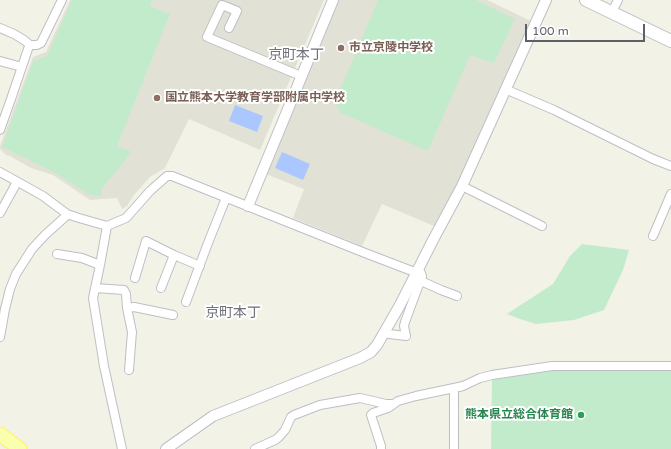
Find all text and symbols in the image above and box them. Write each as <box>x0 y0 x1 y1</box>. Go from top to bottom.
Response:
scale bar <box>527 16 647 42</box>
text: 100 m <box>532 24 569 38</box>
place label: 市立京陵中学校 <box>349 41 433 55</box>
marker: 市立京陵中学校 <box>336 43 346 53</box>
district label: 京町本丁 <box>268 47 324 63</box>
place label: 国立熊本大学教育学部附属中学校 <box>165 91 345 105</box>
marker: 国立熊本大学教育学部附属中学校 <box>152 93 162 103</box>
district label: 京町本丁 <box>205 305 261 321</box>
place label: 熊本県立総合体育館 <box>465 408 573 422</box>
marker: 熊本県立総合体育館 <box>576 410 586 420</box>

